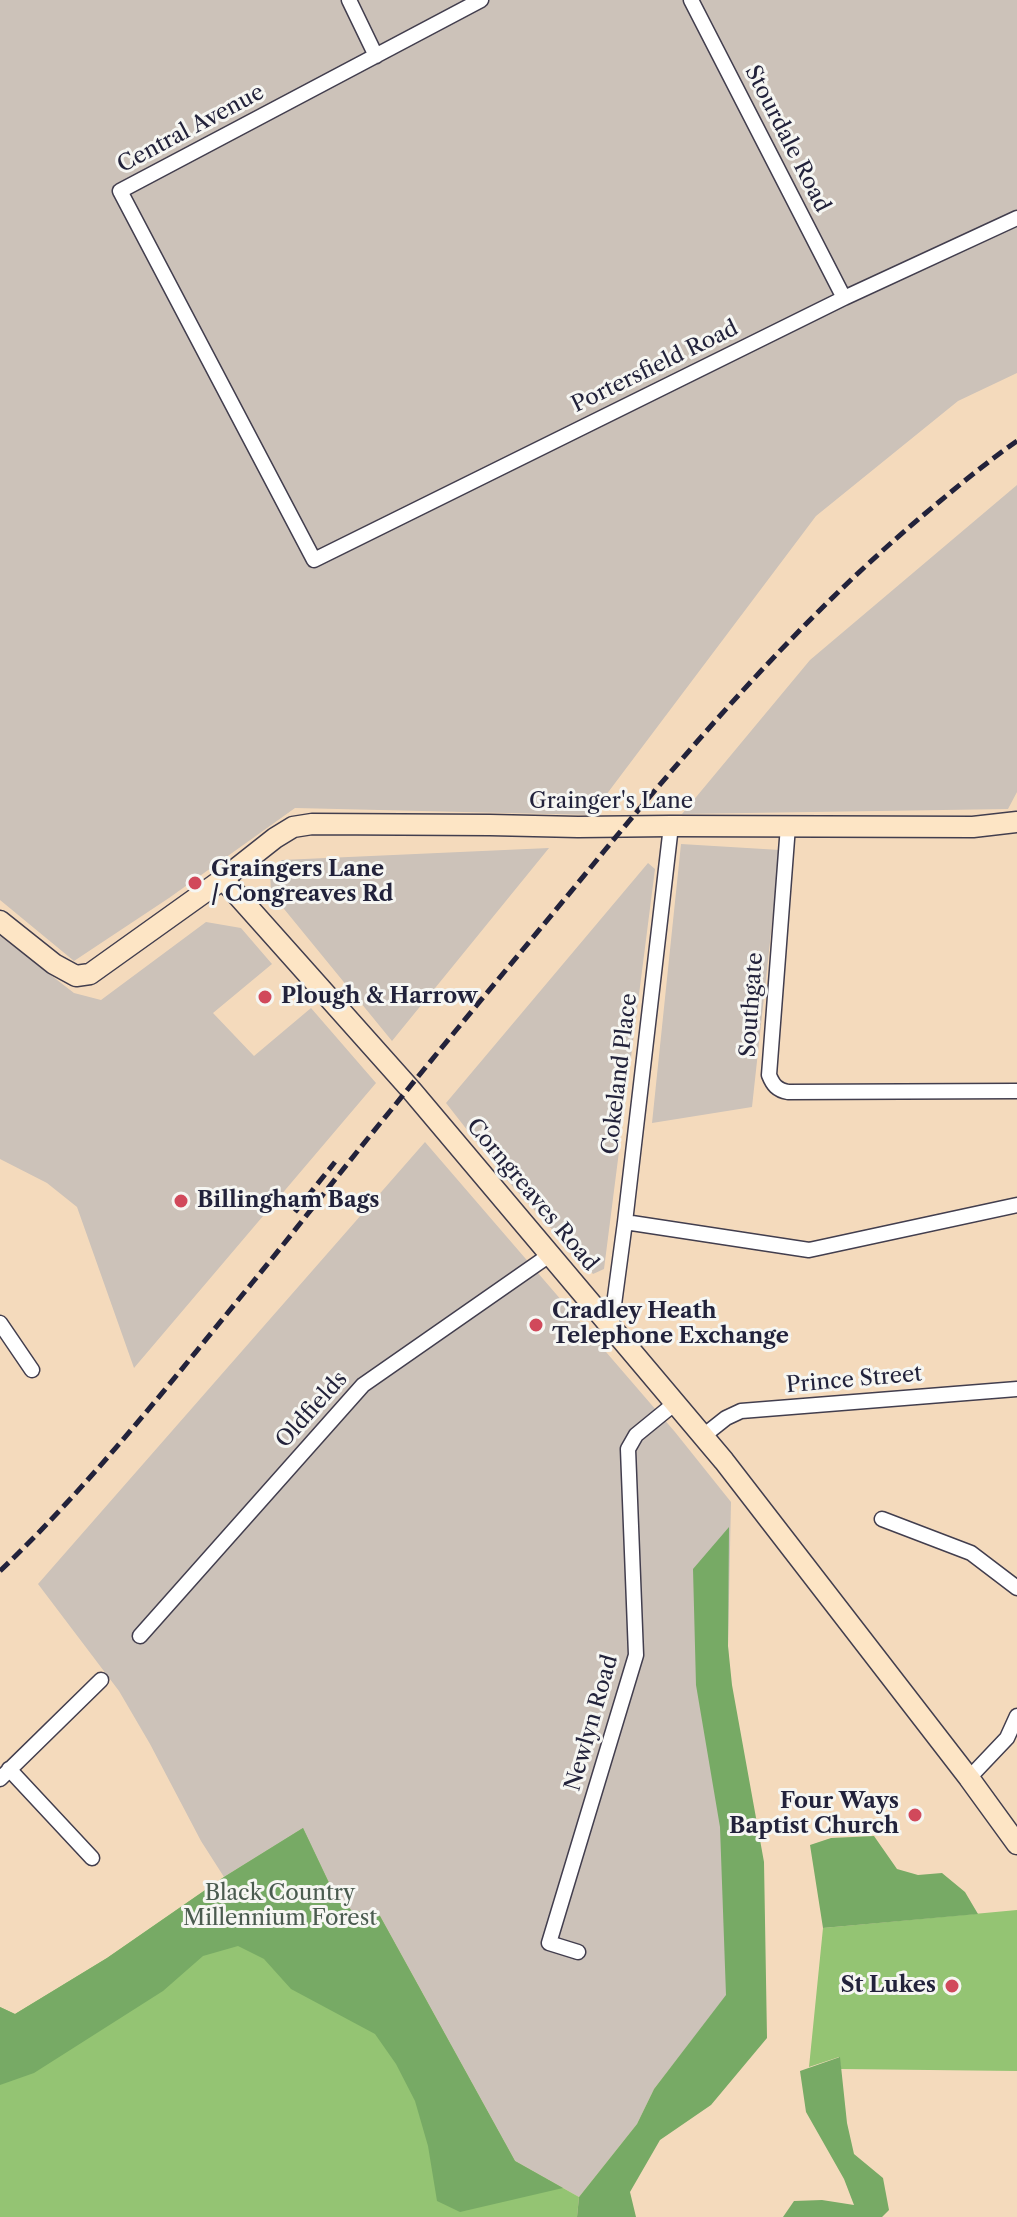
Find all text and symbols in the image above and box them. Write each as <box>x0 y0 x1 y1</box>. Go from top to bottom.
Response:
street label: Stourdale Road <box>739 61 835 217</box>
street label: Central Avenue <box>113 79 269 179</box>
street label: Portersfield Road <box>567 315 743 419</box>
street label: Grainger's Lane <box>529 789 693 815</box>
place label: Graingers Lane / Congreaves Rd <box>211 857 393 908</box>
marker: Graingers Lane / Congreaves Rd <box>186 874 204 892</box>
street label: Southgate <box>735 952 769 1058</box>
place label: Plough & Harrow <box>281 984 477 1010</box>
marker: Plough & Harrow <box>256 988 274 1006</box>
street label: Cokeland Place <box>597 992 643 1156</box>
street label: Corngreaves Road <box>461 1113 603 1277</box>
place label: Billingham Bags <box>197 1188 380 1214</box>
marker: Billingham Bags <box>172 1192 190 1210</box>
place label: Cradley Heath Telephone Exchange <box>552 1299 789 1350</box>
marker: Cradley Heath Telephone Exchange <box>527 1316 545 1334</box>
street label: Prince Street <box>785 1361 923 1399</box>
street label: Oldfields <box>271 1366 353 1454</box>
street label: Newlyn Road <box>560 1652 624 1794</box>
place label: Four Ways Baptist Church <box>729 1789 899 1840</box>
marker: Four Ways Baptist Church <box>906 1806 924 1824</box>
park label: Black Country Millennium Forest <box>183 1881 377 1932</box>
place label: St Lukes <box>841 1973 936 1999</box>
marker: St Lukes <box>943 1977 961 1995</box>

